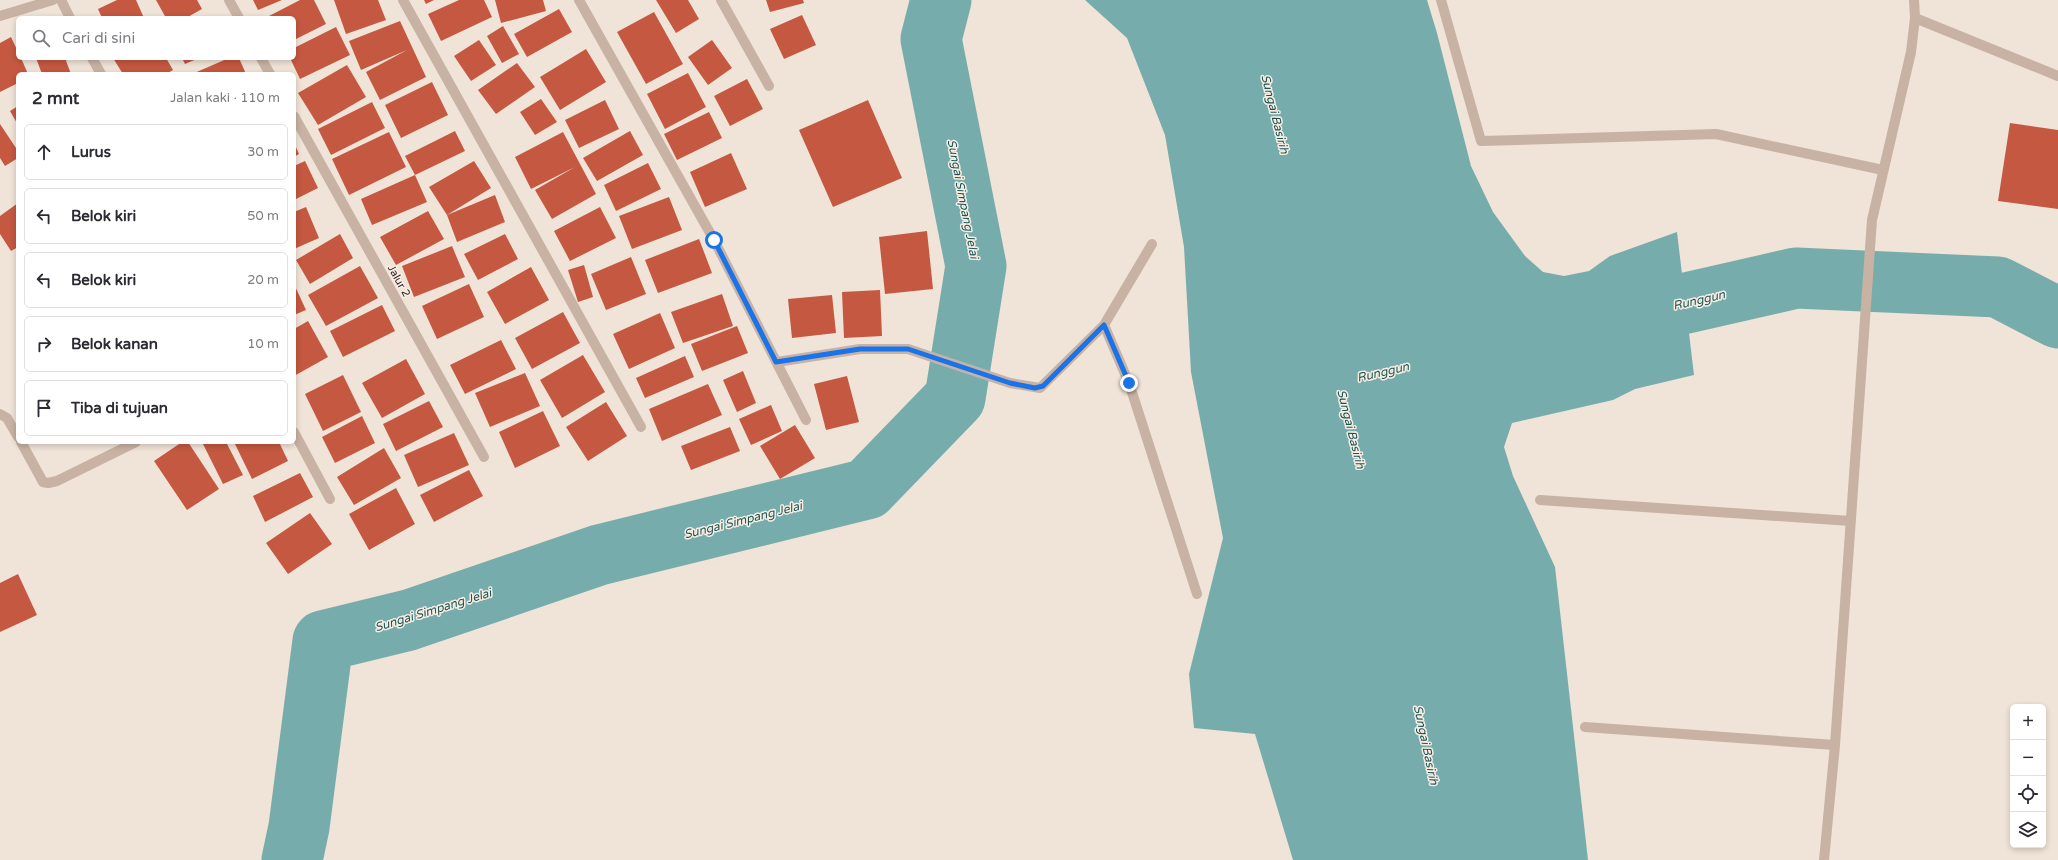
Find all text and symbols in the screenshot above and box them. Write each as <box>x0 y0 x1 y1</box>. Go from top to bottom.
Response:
search box <box>16 16 296 60</box>
icon: search <box>30 27 52 49</box>
text: Cari di sini <box>62 29 135 47</box>
water label: Sungai Basirih <box>1258 73 1292 156</box>
text: 2 mnt <box>32 88 79 109</box>
text: Jalan kaki · 110 m <box>170 90 280 106</box>
water label: Sungai Simpang Jelai <box>945 138 982 262</box>
icon: ahead <box>33 141 55 163</box>
text: Lurus <box>71 143 111 161</box>
text: 30 m <box>247 144 279 160</box>
icon: left <box>33 205 55 227</box>
text: Belok kiri <box>71 207 136 225</box>
text: 50 m <box>247 208 279 224</box>
route start <box>705 231 723 249</box>
street label: Jalur 2 <box>385 263 413 299</box>
icon: left <box>33 269 55 291</box>
text: Belok kiri <box>71 271 136 289</box>
text: 20 m <box>247 272 279 288</box>
water label: Runggun <box>1672 287 1727 313</box>
icon: right <box>33 333 55 355</box>
text: Belok kanan <box>71 335 158 353</box>
text: 10 m <box>247 336 279 352</box>
water label: Runggun <box>1356 359 1411 385</box>
route end <box>1120 374 1138 392</box>
water label: Sungai Basirih <box>1334 388 1368 471</box>
icon: arrive <box>33 397 55 419</box>
text: Tiba di tujuan <box>71 399 168 417</box>
water label: Sungai Simpang Jelai <box>683 498 805 541</box>
water label: Sungai Simpang Jelai <box>373 585 495 634</box>
water label: Sungai Basirih <box>1411 704 1441 787</box>
map controls <box>2010 704 2046 848</box>
button: + <box>2010 704 2046 740</box>
button: − <box>2010 740 2046 776</box>
button: locate <box>2010 776 2046 812</box>
button: layers <box>2010 812 2046 848</box>

